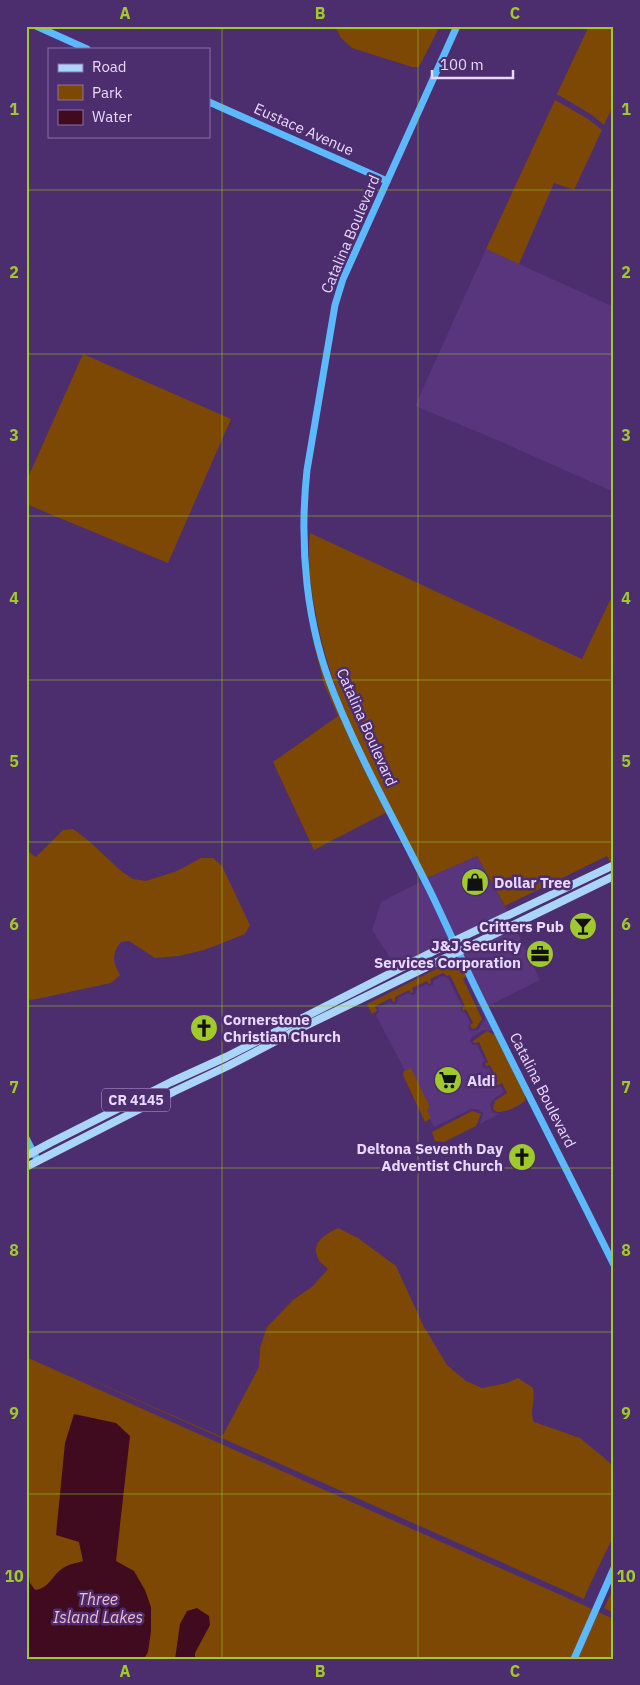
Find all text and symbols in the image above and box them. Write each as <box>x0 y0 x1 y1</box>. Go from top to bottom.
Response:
text: A <box>120 3 131 23</box>
text: B <box>315 3 326 23</box>
text: C <box>510 3 520 23</box>
legend <box>48 48 210 138</box>
scale bar <box>432 48 514 80</box>
text: 100 m <box>440 55 484 74</box>
text: Road <box>92 57 127 76</box>
text: Park <box>92 83 122 102</box>
text: 1 <box>9 99 19 119</box>
street label: Eustace Avenue <box>251 99 357 159</box>
text: 1 <box>621 99 631 119</box>
text: Water <box>92 107 133 126</box>
street label: Catalina Boulevard <box>316 172 384 296</box>
text: 2 <box>9 262 19 282</box>
text: 2 <box>621 262 631 282</box>
text: 3 <box>9 425 19 445</box>
text: 3 <box>621 425 631 445</box>
text: 4 <box>9 588 19 608</box>
text: 4 <box>621 588 631 608</box>
street label: Catalina Boulevard <box>333 665 401 789</box>
text: 5 <box>9 751 19 771</box>
text: 5 <box>621 751 631 771</box>
shop icon: Dollar Tree <box>460 867 490 897</box>
place label: Dollar Tree <box>494 873 571 892</box>
bar icon: Critters Pub <box>568 911 598 941</box>
text: 6 <box>9 914 19 934</box>
text: 6 <box>621 914 631 934</box>
place label: Critters Pub <box>479 917 564 936</box>
place label: J&J Security Services Corporation <box>374 936 521 972</box>
office icon: J&J Security Services Corporation <box>525 939 555 969</box>
place label: Cornerstone Christian Church <box>223 1010 341 1046</box>
church icon: Cornerstone Christian Church <box>189 1013 219 1043</box>
street label: Catalina Boulevard <box>506 1029 580 1151</box>
supermarket icon: Aldi <box>433 1065 463 1095</box>
place label: Aldi <box>467 1071 495 1090</box>
text: 7 <box>9 1077 19 1097</box>
text: 7 <box>621 1077 631 1097</box>
road number: CR 4145 <box>102 1088 170 1112</box>
place label: Deltona Seventh Day Adventist Church <box>356 1139 503 1175</box>
church icon: Deltona Seventh Day Adventist Church <box>507 1142 537 1172</box>
text: 8 <box>9 1240 19 1260</box>
text: 8 <box>621 1240 631 1260</box>
text: 9 <box>9 1403 19 1423</box>
text: 9 <box>621 1403 631 1423</box>
text: 10 <box>4 1566 24 1586</box>
text: 10 <box>616 1566 636 1586</box>
water label: Three Island Lakes <box>53 1589 143 1627</box>
text: A <box>120 1661 131 1681</box>
text: B <box>315 1661 326 1681</box>
text: C <box>510 1661 520 1681</box>

